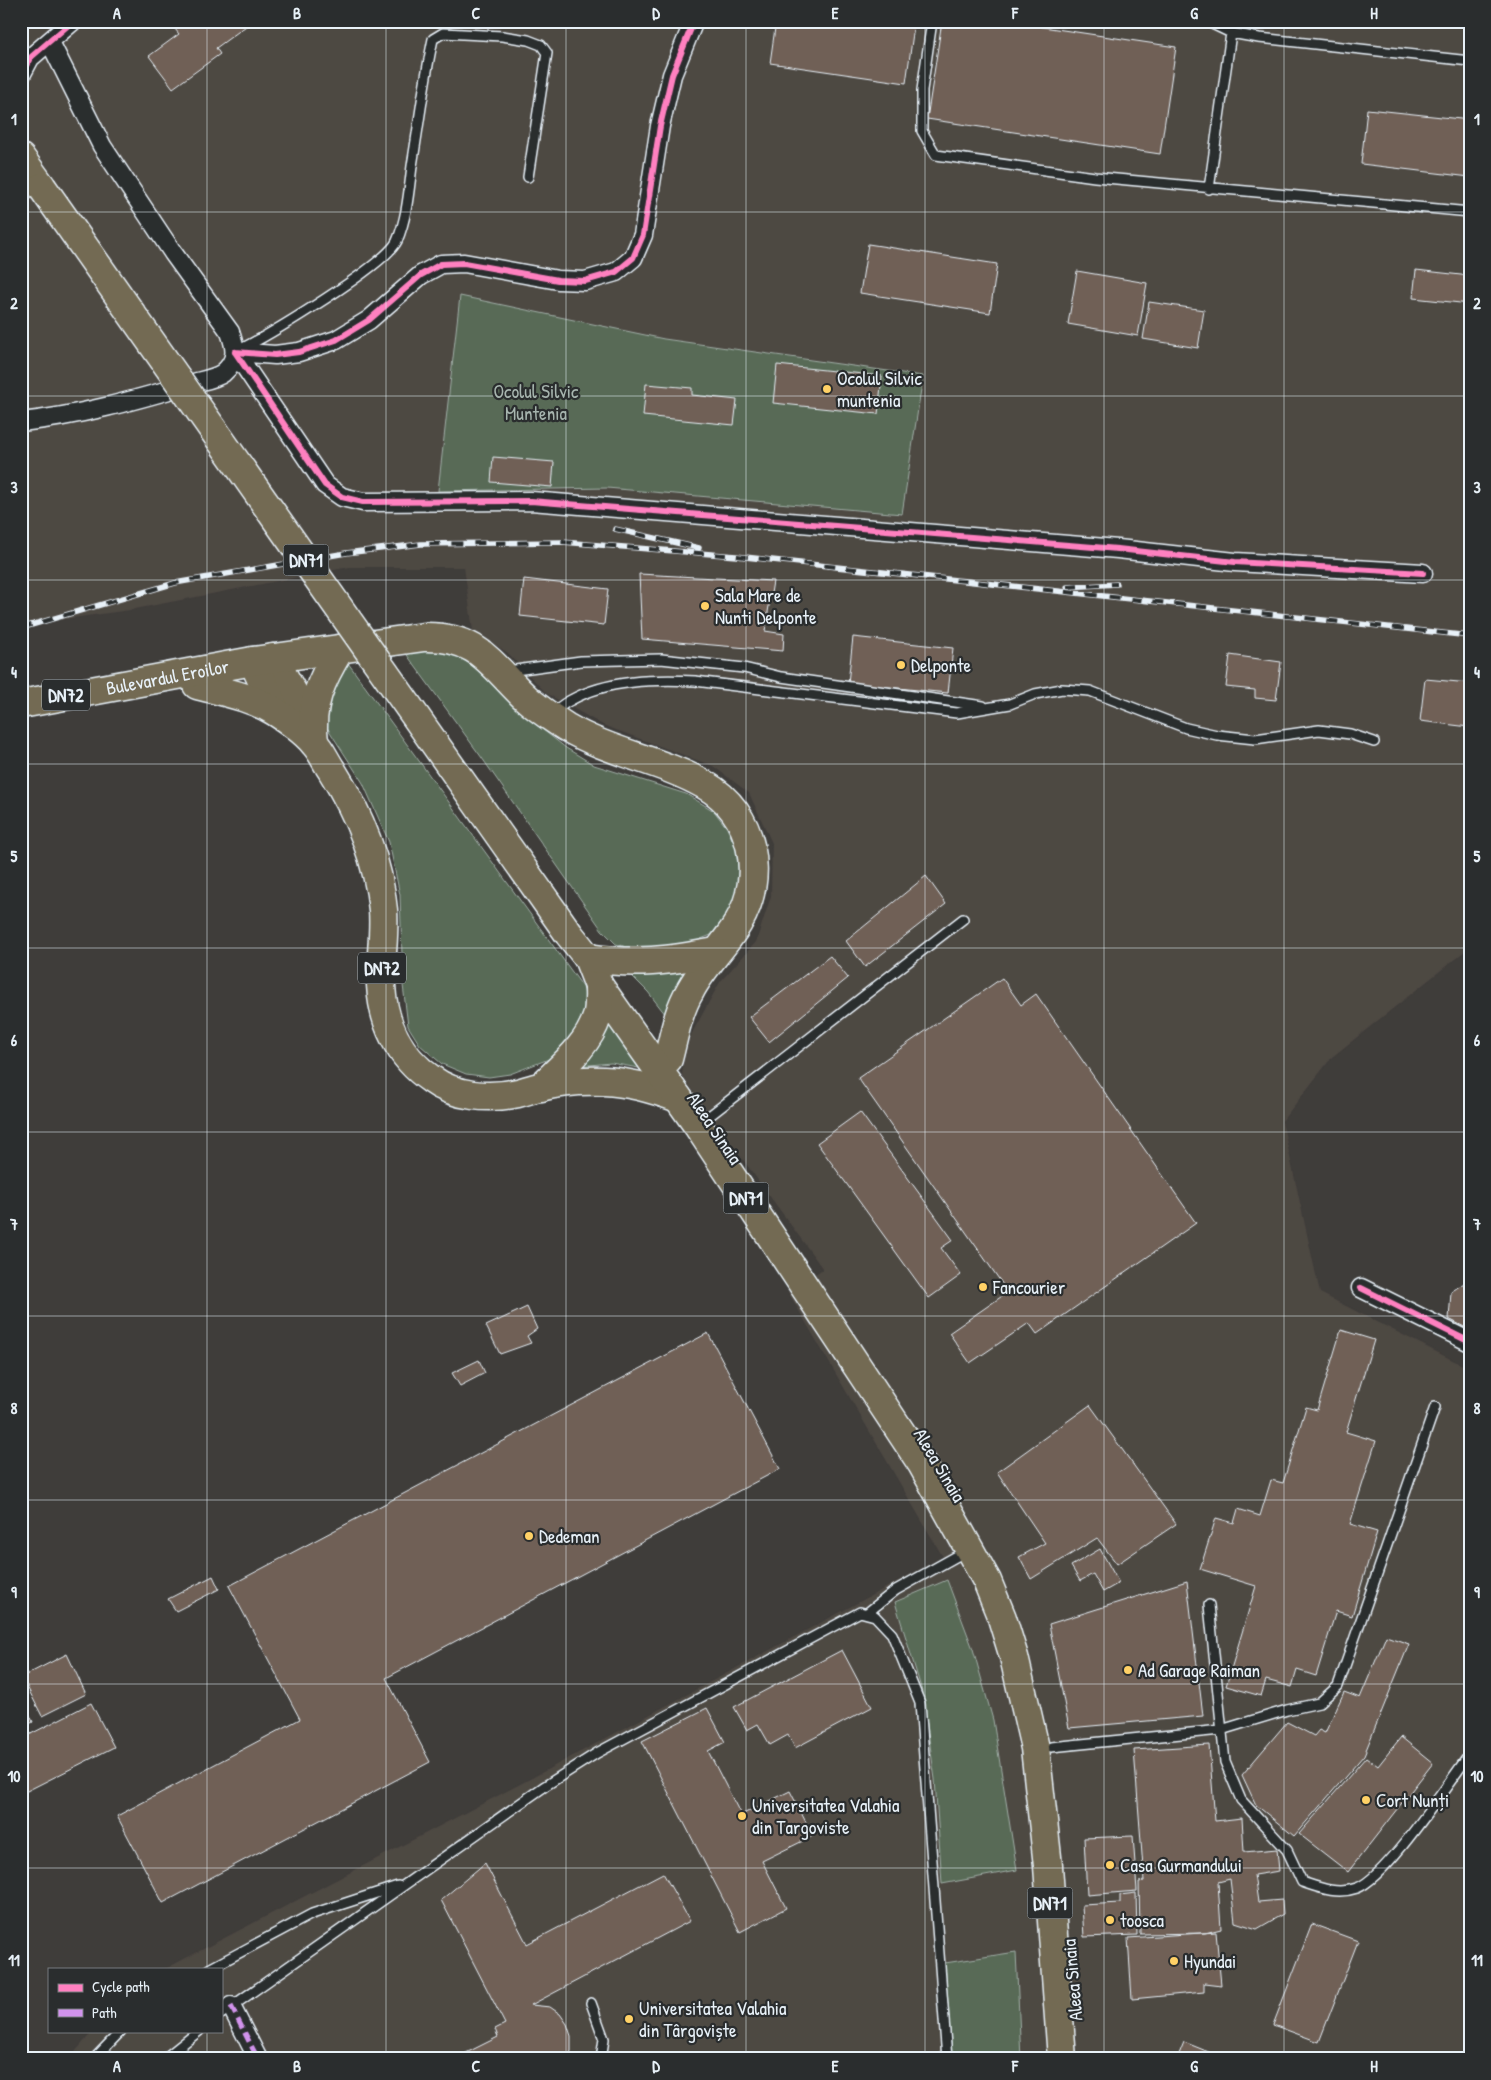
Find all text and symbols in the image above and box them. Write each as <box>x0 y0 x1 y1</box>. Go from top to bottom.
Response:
text: A <box>113 2 121 24</box>
text: B <box>293 2 301 24</box>
text: C <box>472 2 481 24</box>
text: D <box>652 2 660 24</box>
text: E <box>831 2 839 24</box>
text: F <box>1011 2 1019 24</box>
text: G <box>1190 2 1198 24</box>
text: H <box>1370 2 1378 24</box>
text: 1 <box>11 108 17 130</box>
text: 1 <box>1474 108 1480 130</box>
text: 2 <box>10 292 18 314</box>
text: 2 <box>1473 292 1481 314</box>
place label: Ocolul Silvic muntenia <box>837 365 923 413</box>
park label: Ocolul Silvic Muntenia <box>494 378 579 426</box>
marker: Ocolul Silvic muntenia <box>821 383 833 395</box>
text: 3 <box>10 476 18 498</box>
text: 3 <box>1473 476 1481 498</box>
road number: DN71 <box>284 544 328 576</box>
place label: Sala Mare de Nunti Delponte <box>715 582 817 630</box>
marker: Sala Mare de Nunti Delponte <box>699 600 711 612</box>
place label: Delponte <box>911 652 972 678</box>
street label: Bulevardul Eroilor <box>104 653 232 701</box>
marker: Delponte <box>895 659 907 671</box>
text: 4 <box>11 661 17 683</box>
text: 4 <box>1474 661 1480 683</box>
road number: DN72 <box>42 680 90 710</box>
text: 5 <box>11 845 18 867</box>
text: 5 <box>1474 845 1481 867</box>
road number: DN72 <box>358 952 406 984</box>
text: 6 <box>11 1029 18 1051</box>
text: 6 <box>1474 1029 1481 1051</box>
street label: Aleea Sinaia <box>681 1087 749 1170</box>
road number: DN71 <box>724 1182 768 1214</box>
text: 7 <box>9 1213 18 1235</box>
text: 7 <box>1472 1213 1481 1235</box>
place label: Fancourier <box>992 1274 1066 1300</box>
marker: Fancourier <box>977 1281 989 1293</box>
text: 8 <box>11 1397 18 1419</box>
text: 8 <box>1474 1397 1481 1419</box>
street label: Aleea Sinaia <box>908 1423 973 1507</box>
place label: Dedeman <box>539 1523 600 1549</box>
marker: Dedeman <box>523 1530 535 1542</box>
text: 9 <box>11 1581 17 1603</box>
text: 9 <box>1474 1581 1480 1603</box>
place label: Ad Garage Raiman <box>1138 1657 1260 1683</box>
marker: Ad Garage Raiman <box>1122 1664 1134 1676</box>
text: 10 <box>8 1765 20 1787</box>
text: 10 <box>1471 1765 1483 1787</box>
place label: Cort Nunți <box>1376 1787 1449 1813</box>
place label: Universitatea Valahia din Targoviste <box>752 1792 900 1840</box>
marker: Cort Nunți <box>1360 1794 1372 1806</box>
marker: Universitatea Valahia din Targoviste <box>736 1810 748 1822</box>
place label: Casa Gurmandului <box>1120 1852 1242 1878</box>
marker: Casa Gurmandului <box>1104 1859 1116 1871</box>
road number: DN71 <box>1028 1888 1072 1919</box>
place label: toosca <box>1120 1907 1165 1933</box>
marker: toosca <box>1104 1914 1116 1926</box>
street label: Aleea Sinaia <box>1055 1937 1089 2022</box>
place label: Hyundai <box>1184 1948 1236 1974</box>
text: 11 <box>8 1949 20 1971</box>
text: 11 <box>1471 1949 1483 1971</box>
marker: Hyundai <box>1168 1955 1180 1967</box>
legend <box>48 1968 222 2032</box>
text: Cycle path <box>92 1976 150 1997</box>
place label: Universitatea Valahia din Târgoviște <box>639 1995 787 2043</box>
text: Path <box>92 2002 117 2023</box>
marker: Universitatea Valahia din Târgoviște <box>623 2013 635 2025</box>
text: A <box>113 2055 121 2077</box>
text: B <box>293 2055 301 2077</box>
text: C <box>472 2055 481 2077</box>
text: D <box>652 2055 660 2077</box>
text: E <box>831 2055 839 2077</box>
text: F <box>1011 2055 1019 2077</box>
text: G <box>1190 2055 1198 2077</box>
text: H <box>1370 2055 1378 2077</box>

